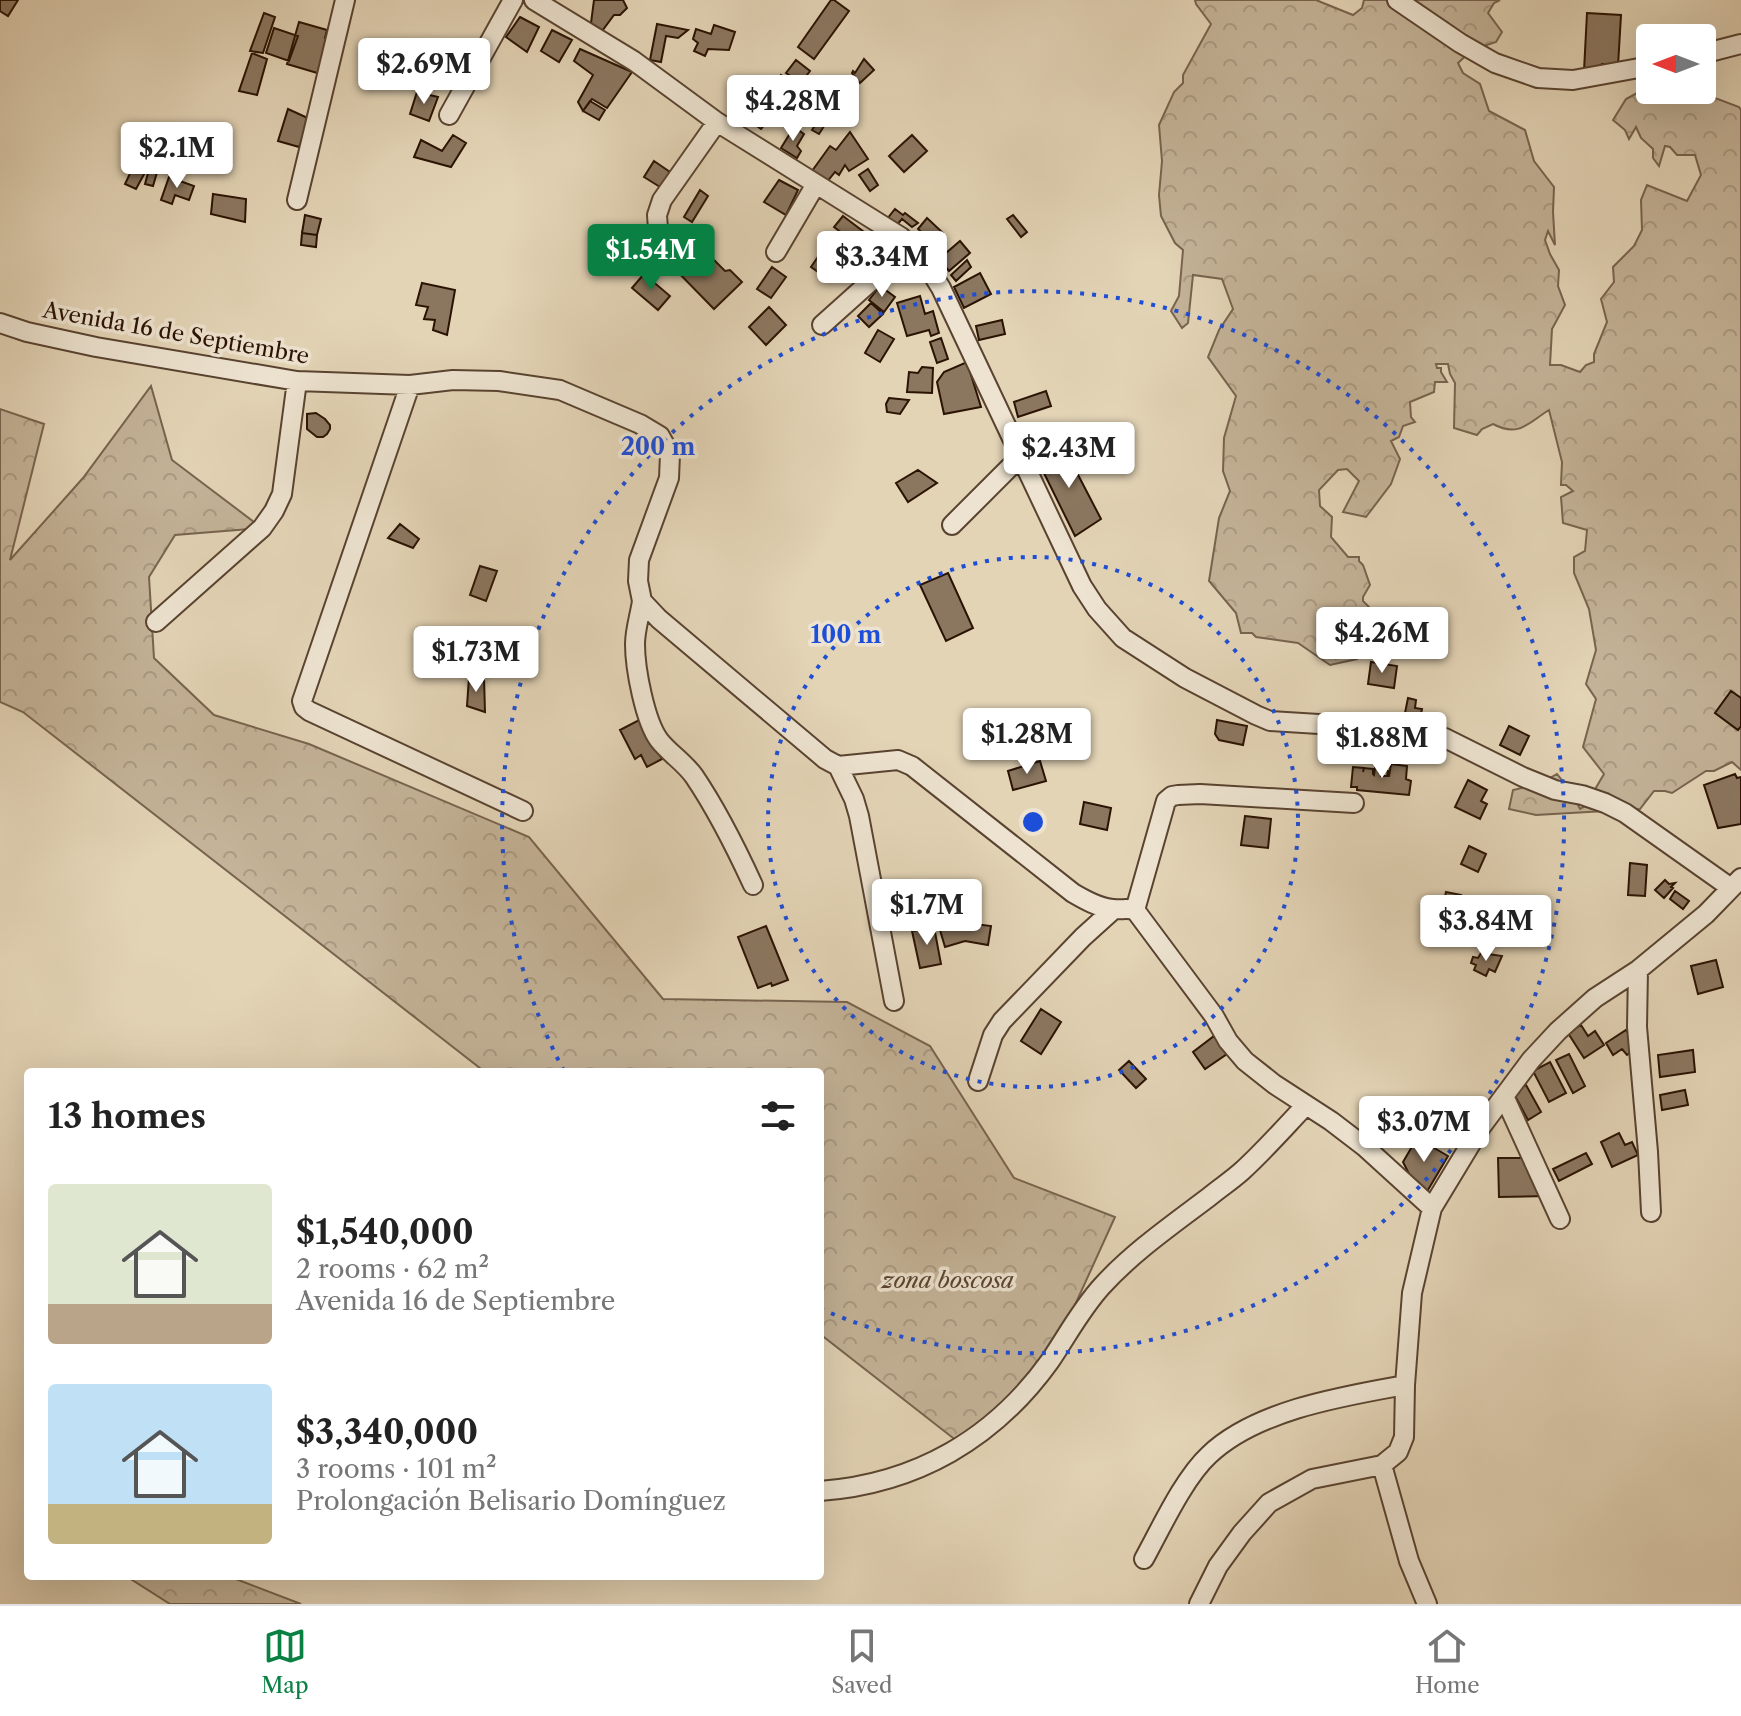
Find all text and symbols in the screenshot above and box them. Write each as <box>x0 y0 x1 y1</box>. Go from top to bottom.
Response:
north arrow <box>1636 24 1716 104</box>
map controls <box>1636 24 1716 104</box>
pin: $2.69M <box>359 38 489 106</box>
text: $2.69M <box>376 48 472 80</box>
pin: $4.28M <box>728 75 858 143</box>
text: $4.28M <box>745 85 841 117</box>
pin: $2.1M <box>121 122 233 190</box>
text: $2.1M <box>139 132 215 164</box>
pin: $1.54M <box>586 224 716 292</box>
pin: $3.34M <box>817 231 947 299</box>
text: $1.54M <box>606 234 696 266</box>
text: $3.34M <box>835 241 929 273</box>
street label: Avenida 16 de Septiembre <box>40 296 311 370</box>
pin: $2.43M <box>1004 422 1134 490</box>
text: 200 m <box>621 432 695 461</box>
text: $2.43M <box>1022 432 1116 464</box>
pin: $4.26M <box>1317 607 1447 675</box>
text: $4.26M <box>1334 617 1430 649</box>
text: 100 m <box>810 620 882 649</box>
pin: $1.73M <box>411 626 541 694</box>
text: $1.73M <box>432 636 520 668</box>
pin: $1.28M <box>962 708 1092 776</box>
pin: $1.88M <box>1317 712 1447 780</box>
text: $1.28M <box>981 718 1073 750</box>
text: $1.88M <box>1335 722 1429 754</box>
centre of rings <box>1019 808 1047 836</box>
pin: $1.7M <box>871 879 983 947</box>
text: $1.7M <box>890 889 964 921</box>
pin: $3.84M <box>1421 895 1551 963</box>
text: $3.84M <box>1438 905 1534 937</box>
icon: filters <box>756 1094 800 1138</box>
text: 13 homes <box>48 1095 206 1137</box>
pin: $3.07M <box>1359 1096 1489 1164</box>
text: $3.07M <box>1377 1106 1471 1138</box>
text: $1,540,000 <box>296 1211 474 1253</box>
icon: home <box>112 1216 208 1312</box>
text: 2 rooms · 62 m² <box>296 1253 489 1285</box>
park label: zona boscosa <box>880 1267 1014 1294</box>
text: Avenida 16 de Septiembre <box>296 1285 615 1317</box>
text: $3,340,000 <box>296 1411 478 1453</box>
icon: home <box>112 1416 208 1512</box>
text: 3 rooms · 101 m² <box>296 1453 497 1485</box>
text: Prolongación Belisario Domínguez <box>296 1485 726 1517</box>
tab: Map <box>261 1624 309 1699</box>
tab: Saved <box>831 1624 892 1699</box>
tab: Home <box>1415 1624 1480 1699</box>

